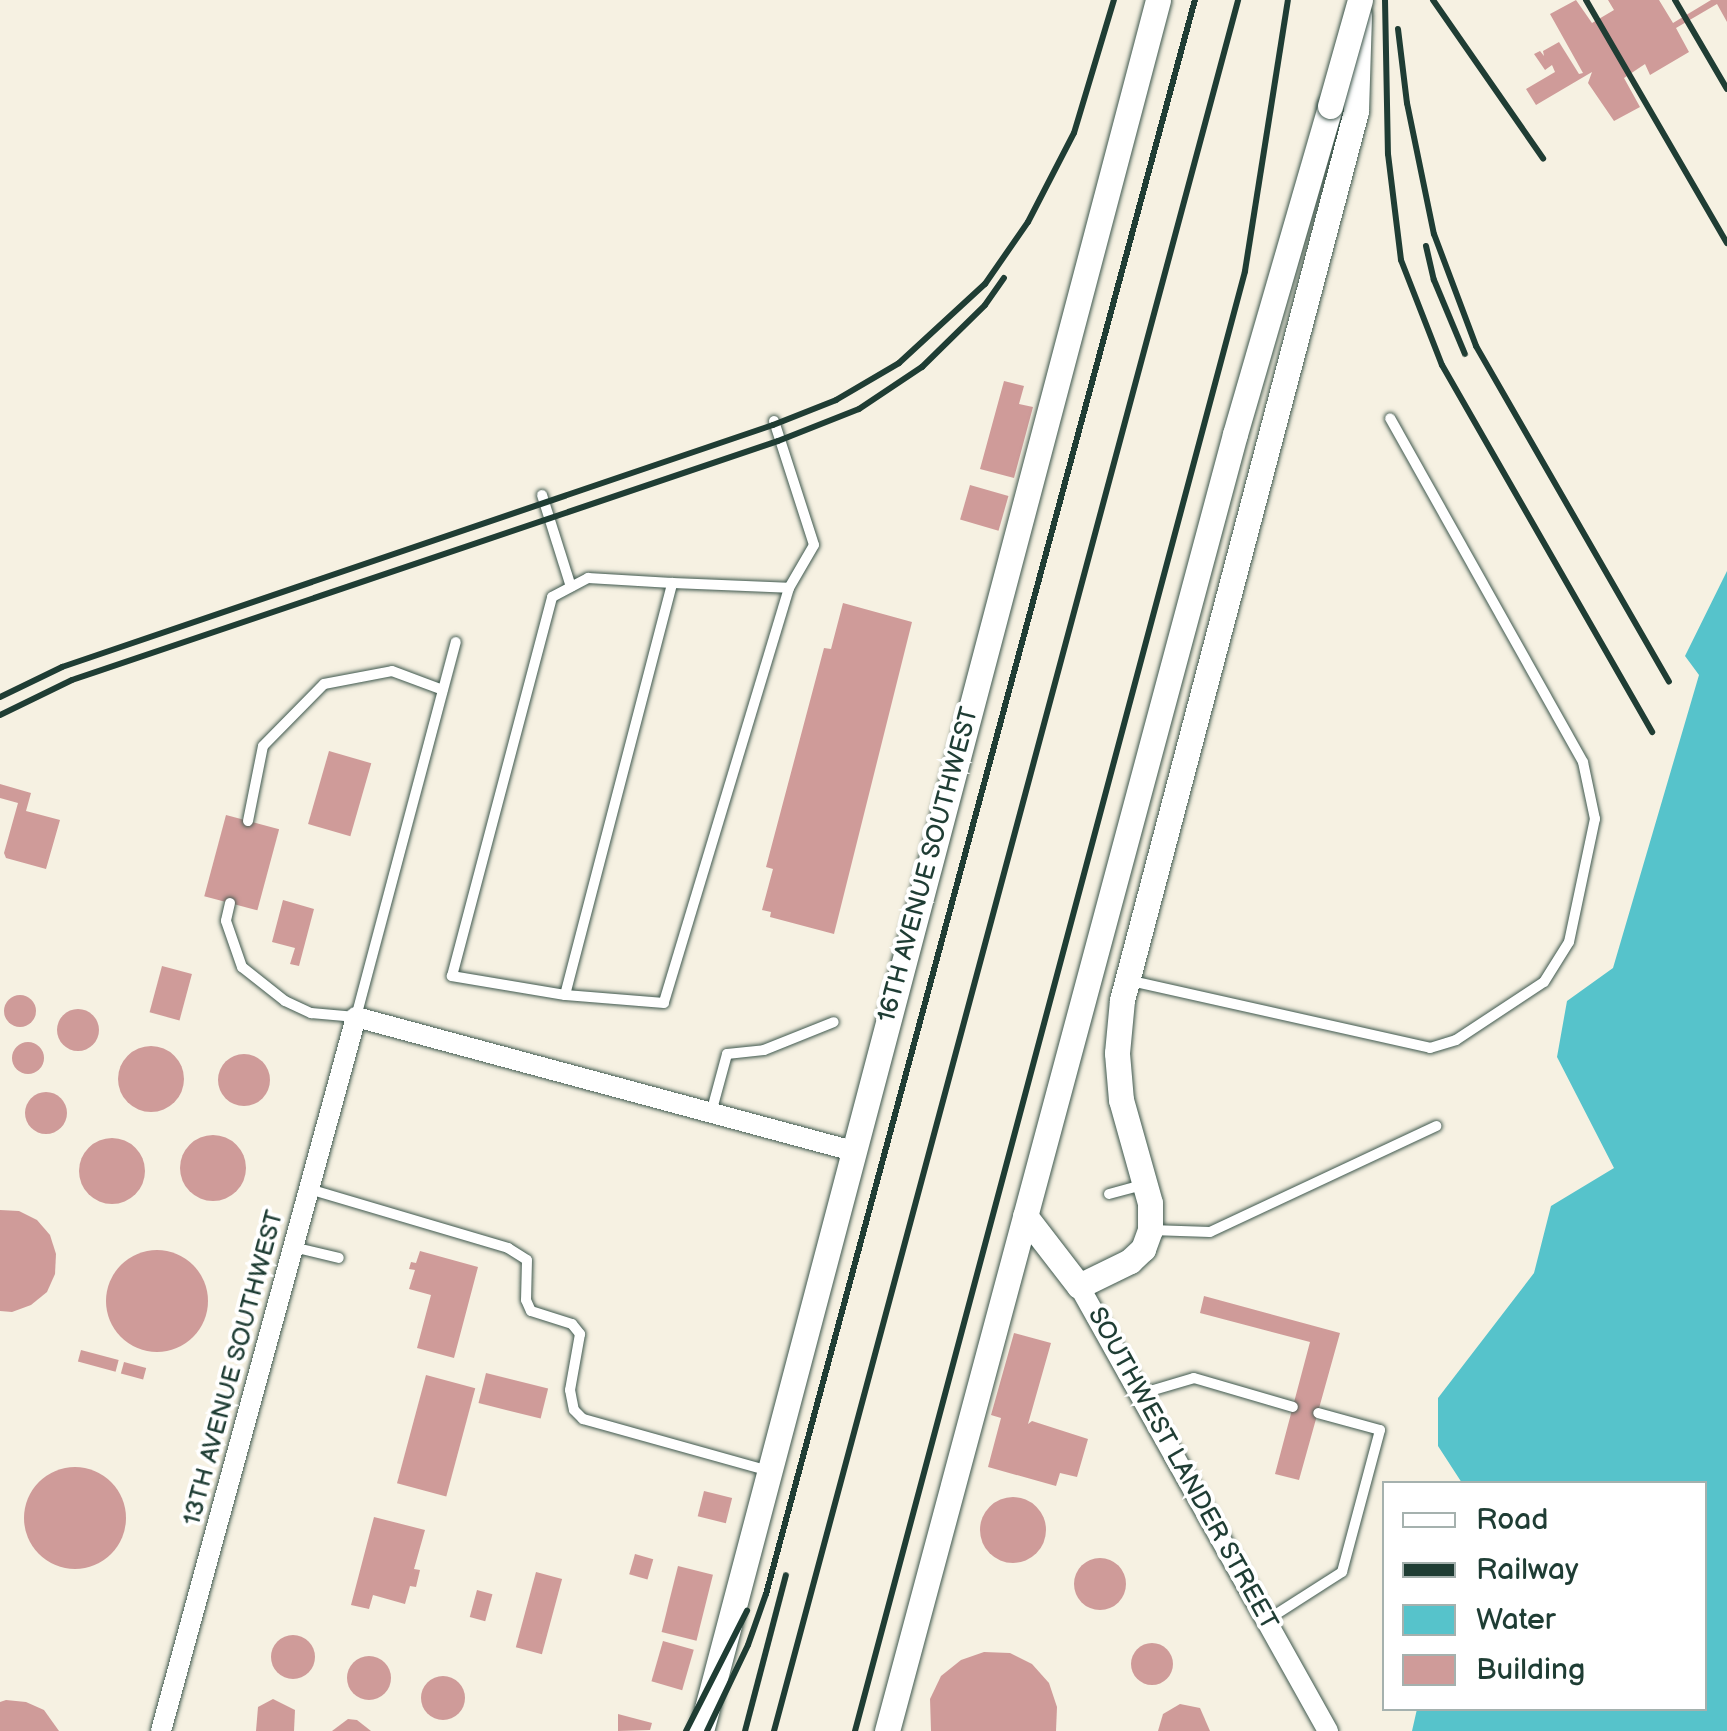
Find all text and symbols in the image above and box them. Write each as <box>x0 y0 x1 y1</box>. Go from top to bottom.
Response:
street label: 16TH AVENUE SOUTHWEST <box>872 704 986 1026</box>
street label: 13TH AVENUE SOUTHWEST <box>177 1207 291 1529</box>
street label: SOUTHWEST LANDER STREET <box>1080 1302 1284 1636</box>
legend <box>1382 1481 1707 1711</box>
text: Road <box>1476 1502 1549 1538</box>
text: Railway <box>1476 1552 1578 1588</box>
text: Water <box>1476 1602 1556 1638</box>
text: Building <box>1476 1652 1585 1688</box>

